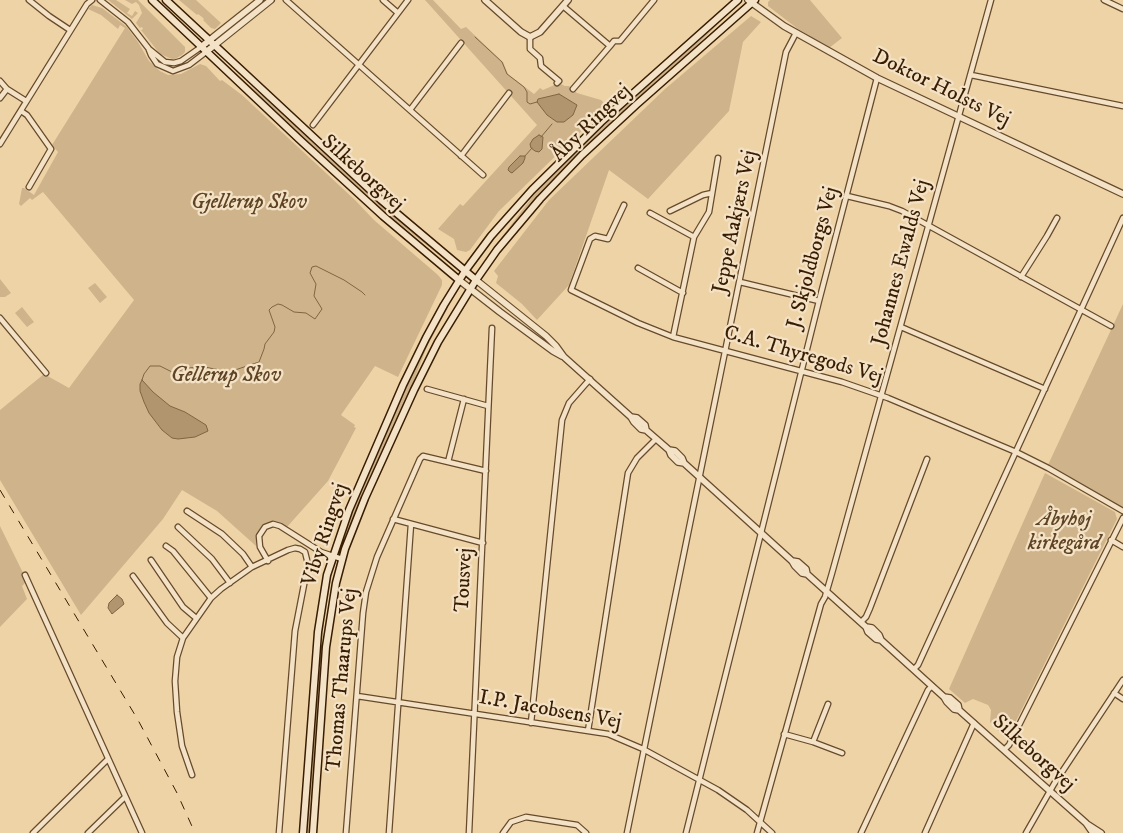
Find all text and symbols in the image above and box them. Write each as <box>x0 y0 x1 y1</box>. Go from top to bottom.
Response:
street label: Doktor Holsts Vej <box>868 45 1014 133</box>
street label: Åby Ringvej <box>547 80 637 168</box>
street label: Silkeborgvej <box>315 130 409 218</box>
street label: Jeppe Aakjærs Vej <box>709 148 763 296</box>
street label: Johannes Ewalds Vej <box>868 177 936 349</box>
street label: J. Skjoldborgs Vej <box>783 184 845 332</box>
park label: Gjellerup Skov <box>191 191 307 217</box>
street label: C.A. Thyregods Vej <box>721 321 885 391</box>
park label: Gellerup Skov <box>171 364 281 390</box>
street label: Viby Ringvej <box>298 480 354 590</box>
park label: Åbyhøj kirkegård <box>1028 508 1100 558</box>
street label: Tousvej <box>451 547 479 613</box>
street label: Thomas Thaarups Vej <box>322 587 364 773</box>
street label: I.P. Jacobsens Vej <box>477 686 623 736</box>
street label: Silkeborgvej <box>986 710 1080 798</box>

